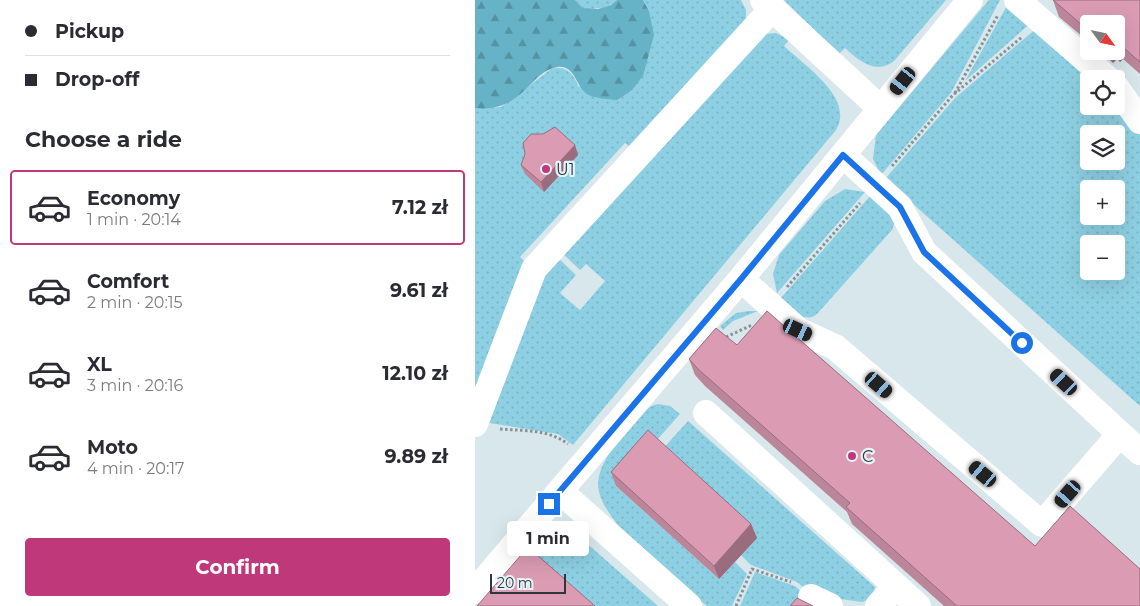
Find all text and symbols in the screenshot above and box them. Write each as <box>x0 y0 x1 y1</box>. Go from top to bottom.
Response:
north arrow <box>1080 15 1125 60</box>
map controls <box>1080 15 1125 280</box>
text: Pickup <box>55 20 124 43</box>
car <box>887 65 918 97</box>
text: Drop-off <box>55 68 139 91</box>
button: locate <box>1080 70 1125 115</box>
button: layers <box>1080 125 1125 170</box>
text: Choose a ride <box>25 126 182 153</box>
place label: U1 <box>556 160 574 179</box>
marker: U1 <box>540 163 552 175</box>
button: + <box>1080 180 1125 225</box>
icon: car <box>27 185 72 230</box>
text: Economy <box>87 187 180 210</box>
text: 7.12 zł <box>392 196 448 219</box>
text: 1 min · 20:14 <box>87 210 181 229</box>
button: − <box>1080 235 1125 280</box>
icon: car <box>27 268 72 313</box>
text: Comfort <box>87 270 169 293</box>
text: 9.61 zł <box>390 279 448 302</box>
text: 2 min · 20:15 <box>87 293 183 312</box>
car <box>781 317 814 343</box>
route start <box>1011 332 1033 354</box>
icon: car <box>27 351 72 396</box>
text: XL <box>87 353 112 376</box>
text: 12.10 zł <box>382 362 448 385</box>
car <box>1047 366 1080 398</box>
car <box>862 369 895 401</box>
text: 3 min · 20:16 <box>87 376 183 395</box>
icon: car <box>27 434 72 479</box>
text: Moto <box>87 436 138 459</box>
text: 9.89 zł <box>384 445 448 468</box>
place label: C <box>862 447 873 466</box>
marker: C <box>846 450 858 462</box>
text: 4 min · 20:17 <box>87 459 185 478</box>
car <box>966 459 999 489</box>
car <box>1052 478 1083 510</box>
route end <box>538 493 560 515</box>
callout: 1 min <box>508 522 590 556</box>
text: 1 min <box>526 529 570 548</box>
button: Confirm <box>25 538 450 596</box>
scale bar <box>490 571 566 594</box>
text: 20 m <box>497 574 533 592</box>

